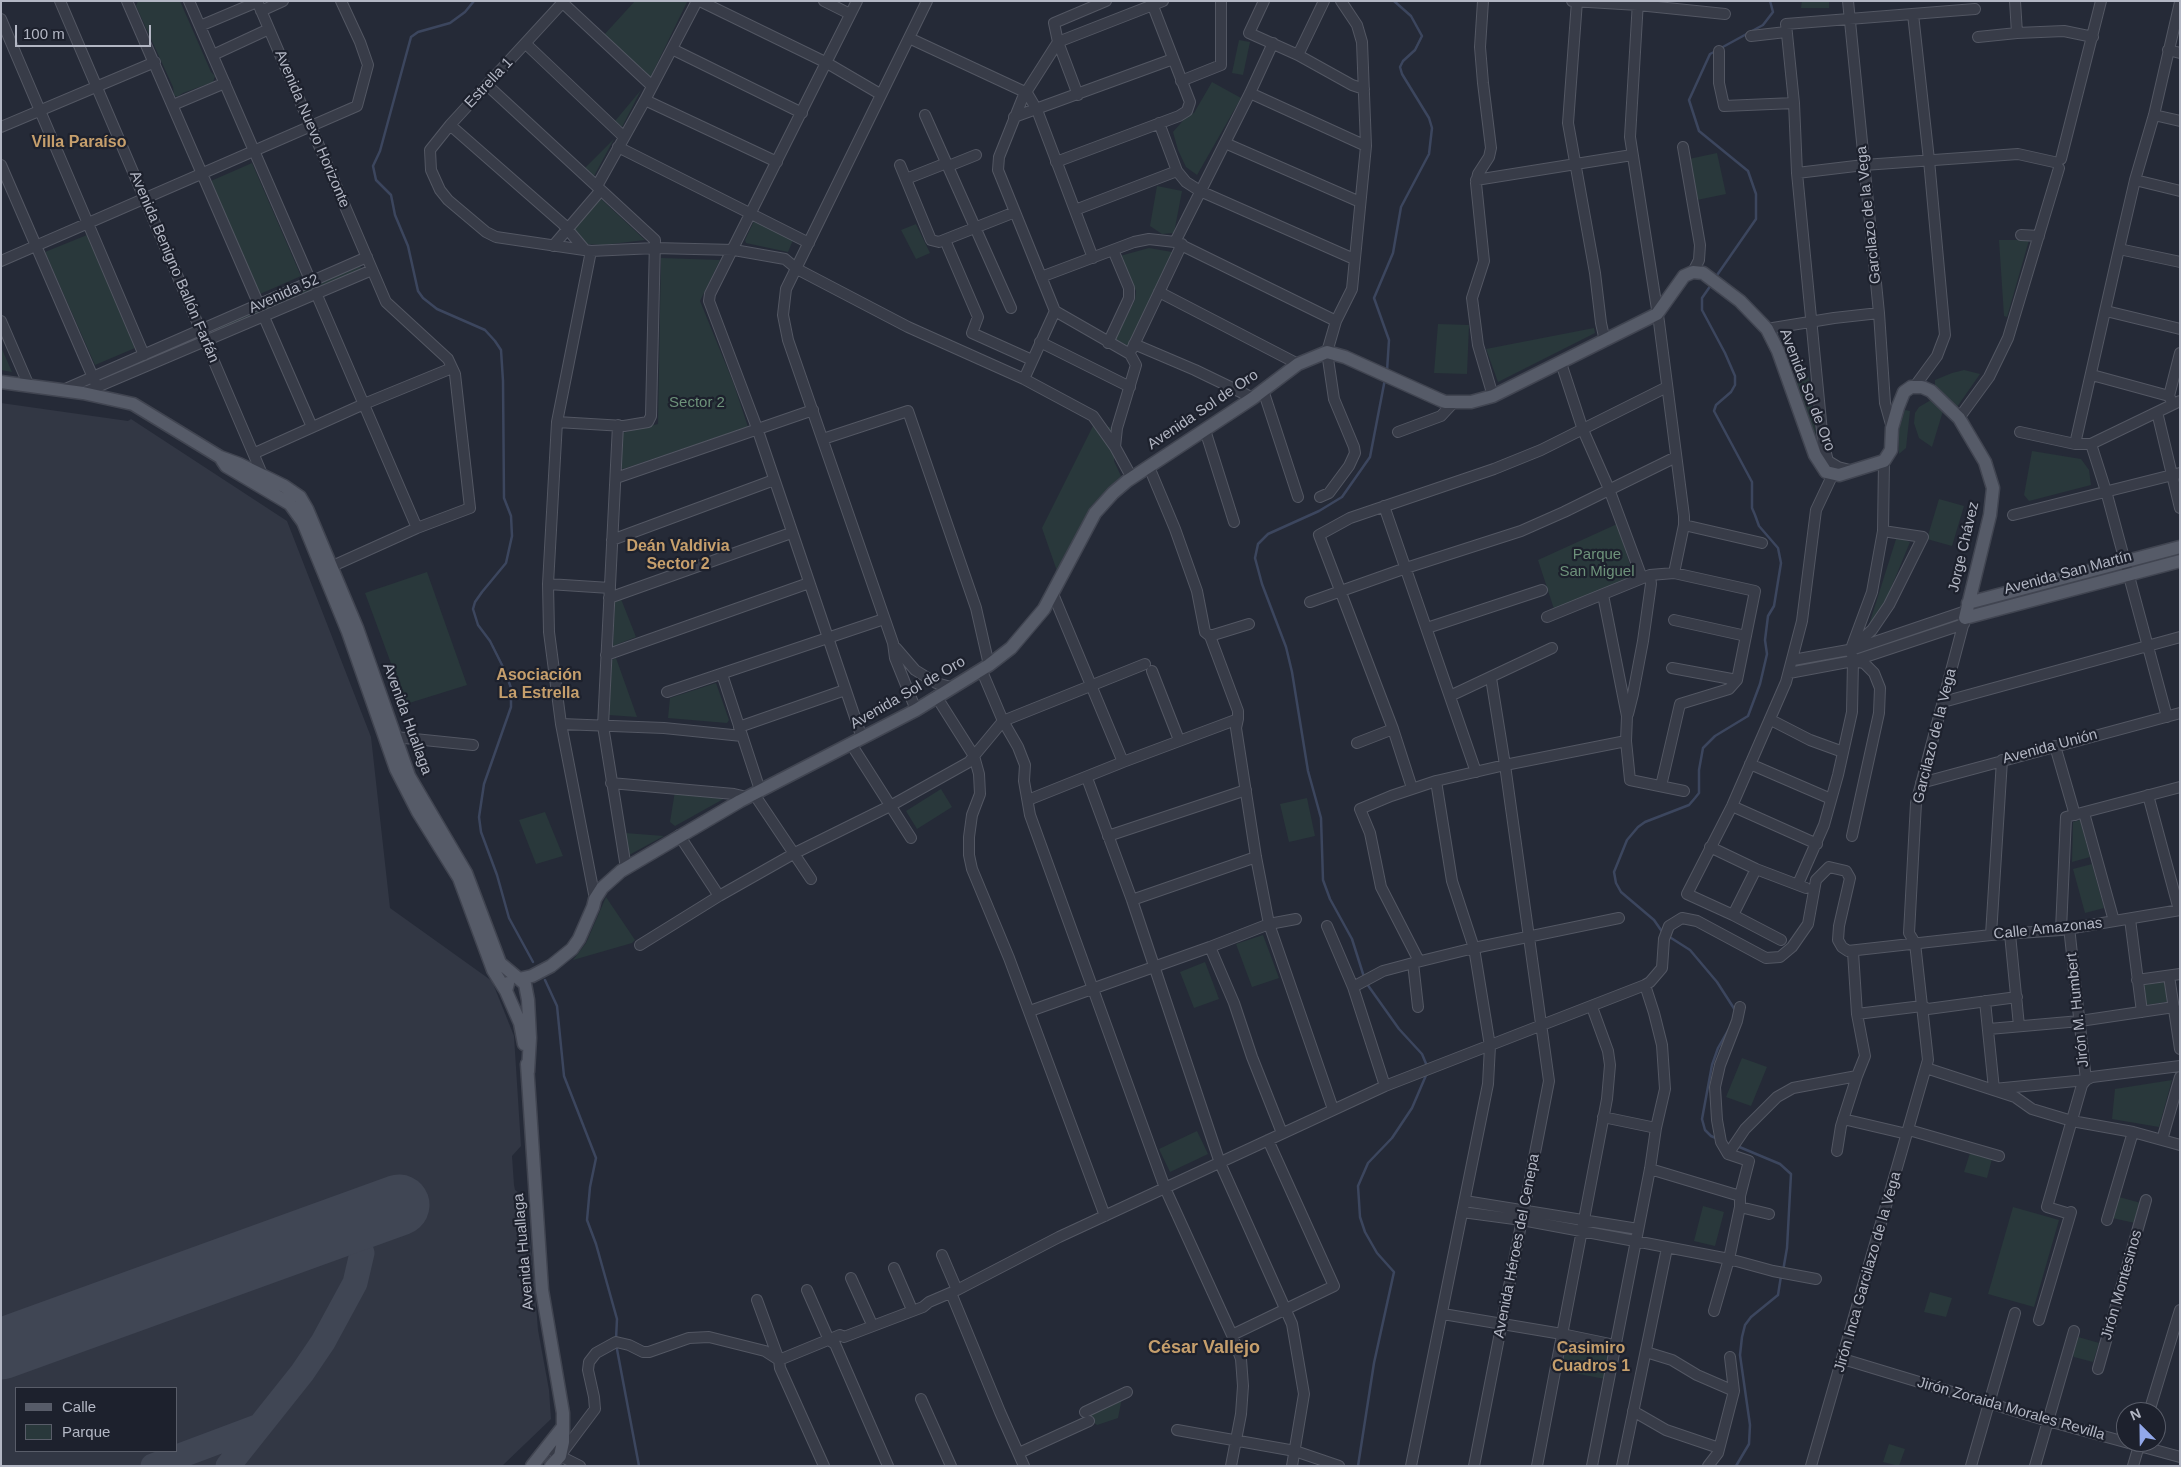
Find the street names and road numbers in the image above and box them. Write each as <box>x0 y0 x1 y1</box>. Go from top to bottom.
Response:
street label: Avenida Nuevo Horizonte <box>271 47 353 211</box>
street label: Estrella 1 <box>461 54 517 112</box>
street label: Garcilazo de la Vega <box>1853 145 1885 285</box>
street label: Avenida Benigno Ballón Farfán <box>125 168 223 366</box>
street label: Avenida 52 <box>246 271 322 317</box>
street label: Avenida Sol de Oro <box>1775 326 1839 454</box>
street label: Avenida Sol de Oro <box>1144 366 1262 454</box>
street label: Jorge Chávez <box>1945 500 1983 594</box>
street label: Avenida San Martín <box>2002 547 2134 599</box>
street label: Avenida Sol de Oro <box>847 653 969 733</box>
street label: Avenida Huallaga <box>378 661 436 777</box>
street label: Garcilazo de la Vega <box>1910 667 1960 805</box>
street label: Avenida Unión <box>2001 726 2099 768</box>
street label: Calle Amazonas <box>1993 914 2103 944</box>
street label: Jirón M. Humbert <box>2063 952 2093 1068</box>
street label: Avenida Héroes del Cenepa <box>1490 1152 1544 1340</box>
street label: Jirón Inca Garcilazo de la Vega <box>1831 1170 1905 1374</box>
street label: Avenida Huallaga <box>510 1193 538 1311</box>
street label: Jirón Montesinos <box>2098 1228 2146 1342</box>
street label: Jirón Zoraida Morales Revilla <box>1915 1374 2107 1444</box>

